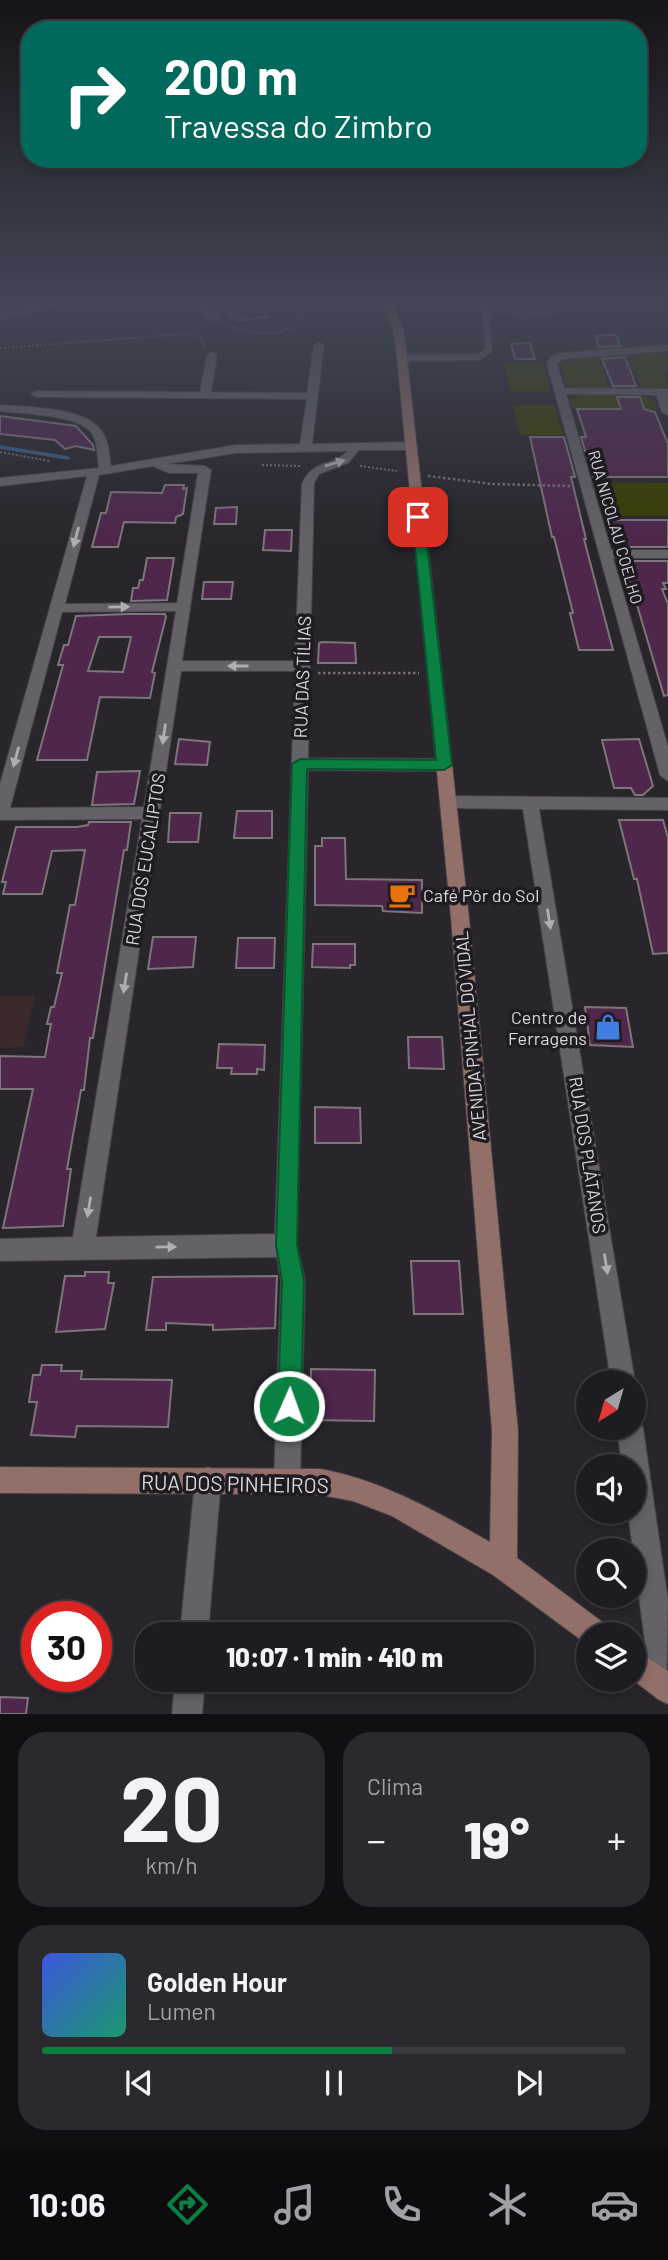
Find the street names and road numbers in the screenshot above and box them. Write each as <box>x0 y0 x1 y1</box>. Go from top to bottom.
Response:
street label: RUA NICOLAU COELHO <box>585 448 647 606</box>
street label: RUA DAS TÍLIAS <box>289 615 315 739</box>
street label: RUA DOS EUCALIPTOS <box>121 771 169 947</box>
street label: AVENIDA PINHAL DO VIDAL <box>450 930 490 1142</box>
street label: RUA DOS PLÁTANOS <box>565 1075 611 1235</box>
street label: RUA DOS PINHEIROS <box>141 1469 329 1497</box>

